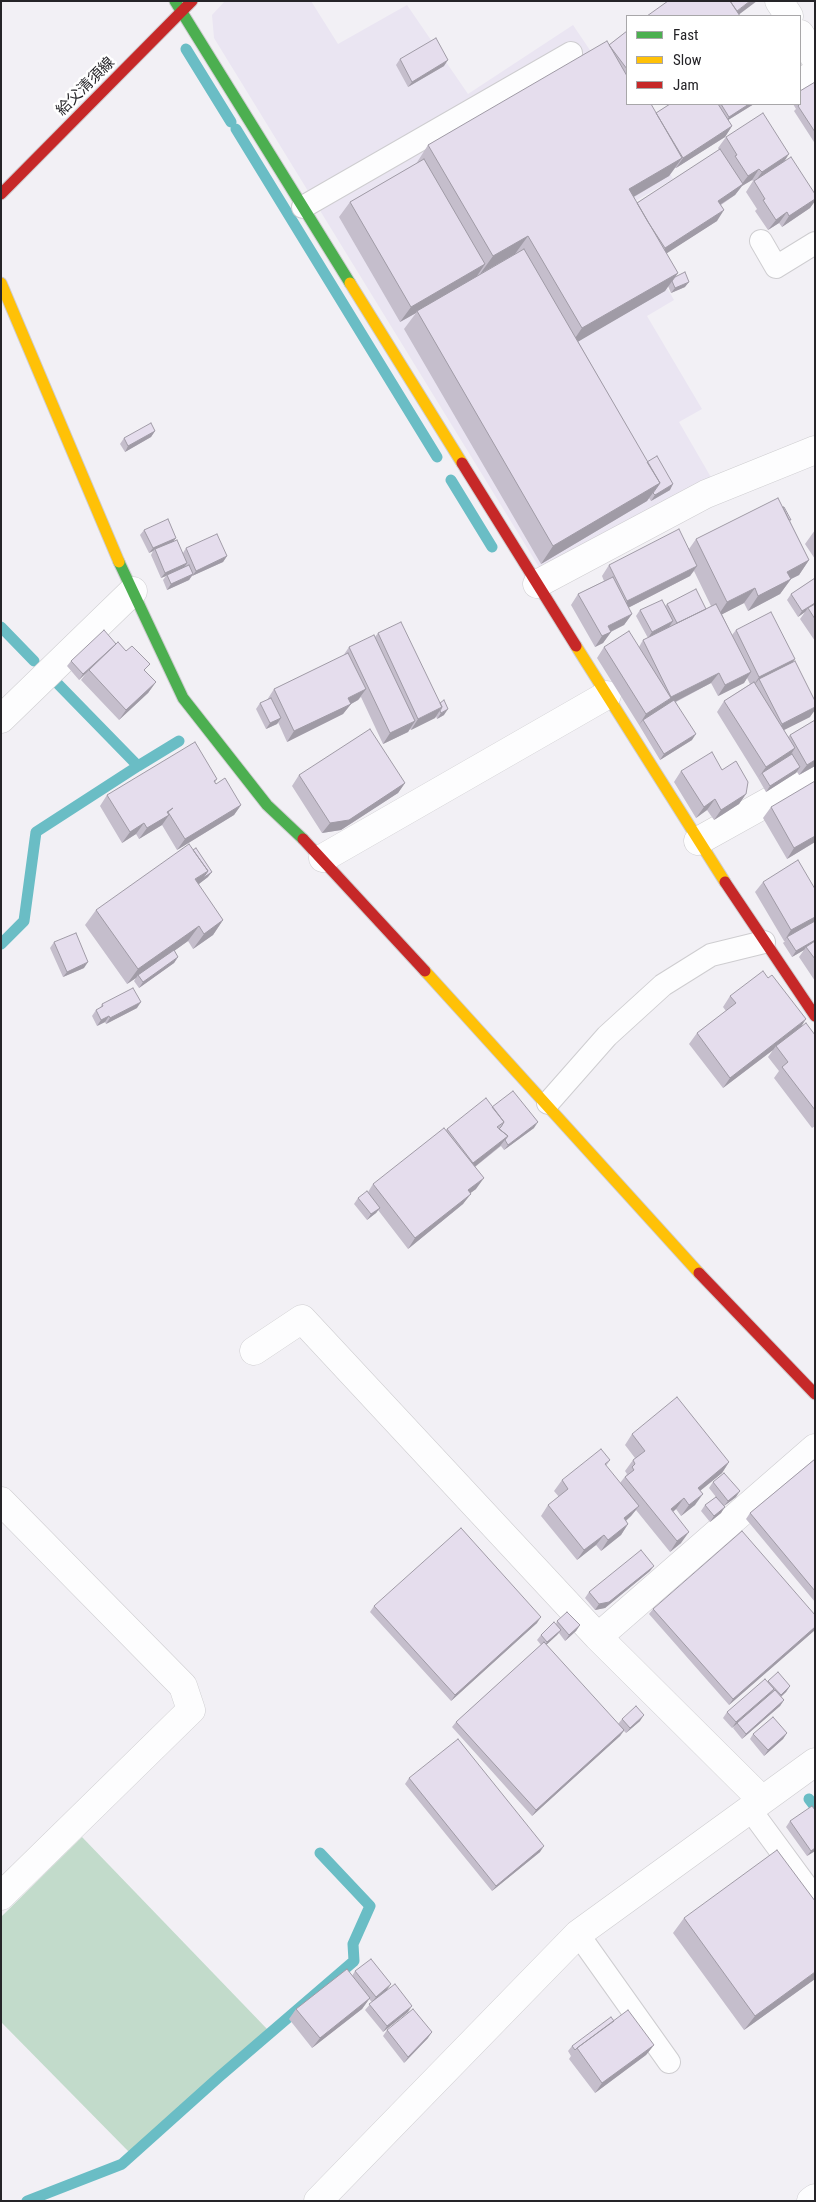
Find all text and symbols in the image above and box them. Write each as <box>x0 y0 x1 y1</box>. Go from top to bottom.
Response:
legend <box>626 15 801 105</box>
text: Fast <box>673 26 698 44</box>
text: Slow <box>673 51 702 69</box>
street label: 給父清須線 <box>53 54 119 120</box>
text: Jam <box>673 76 699 94</box>

